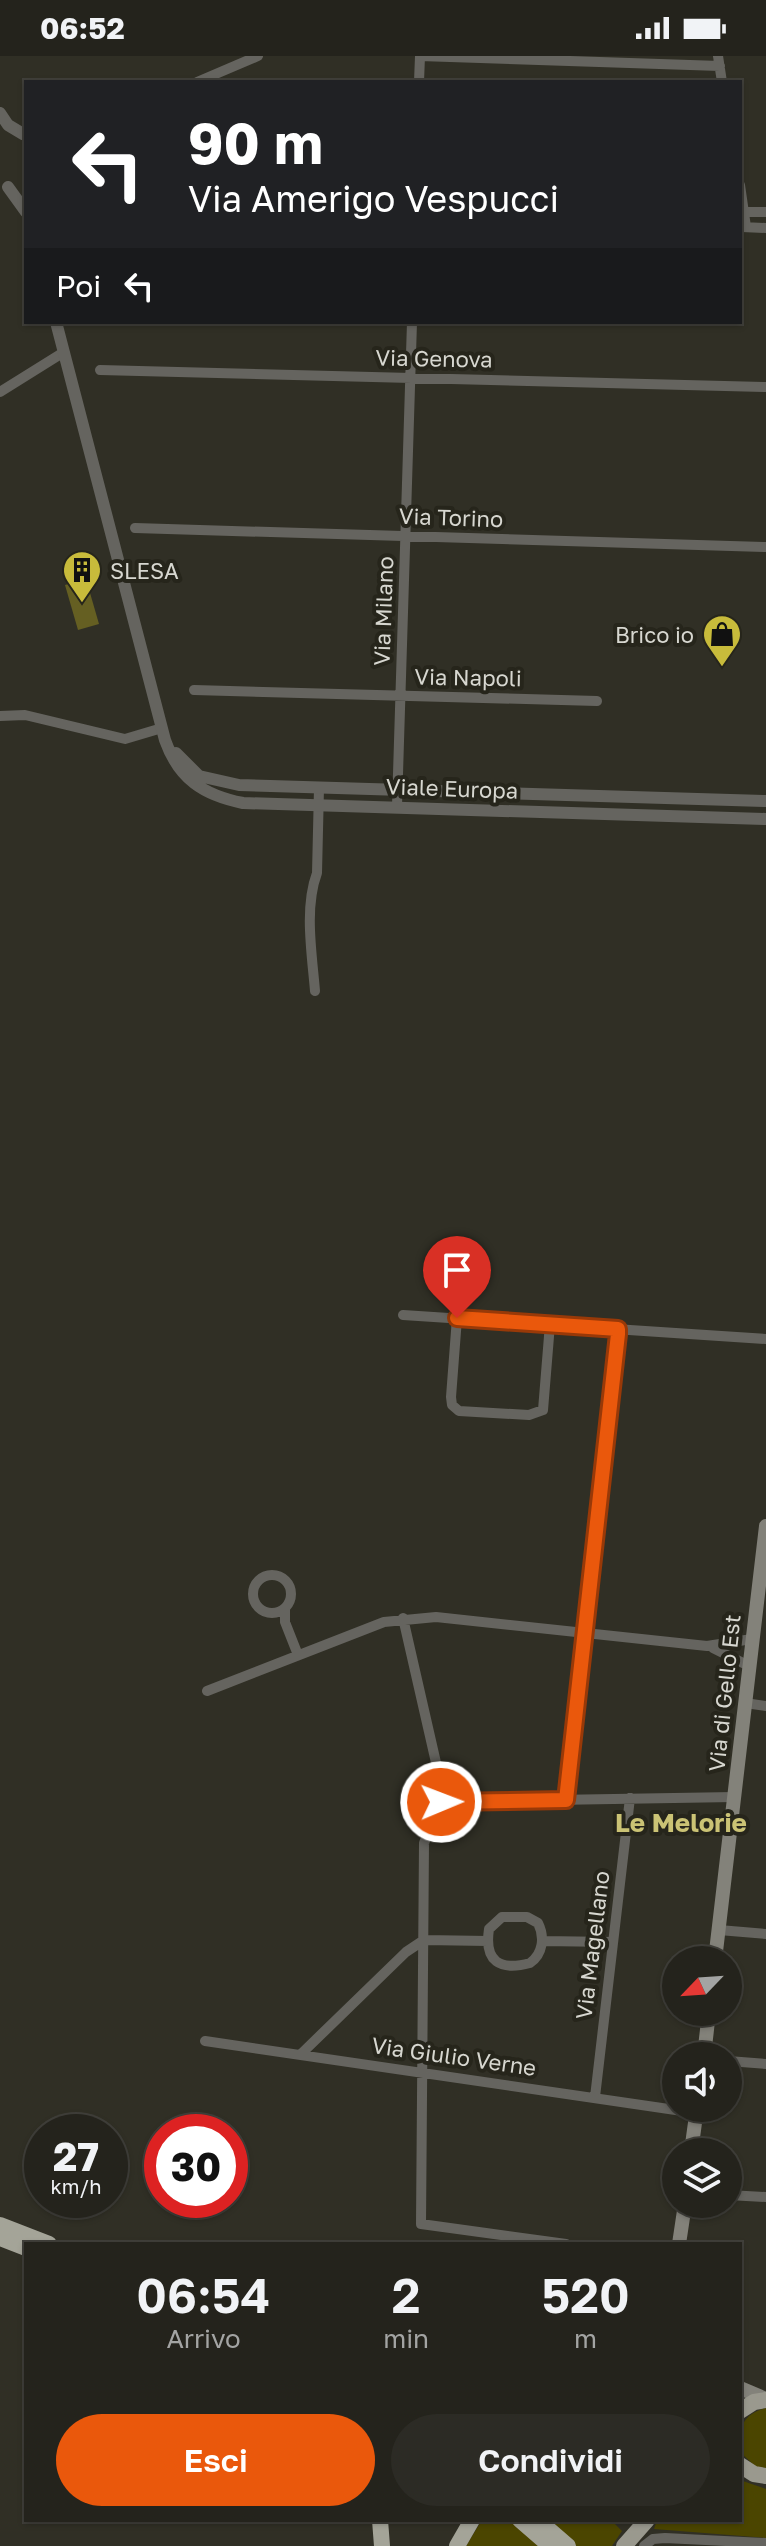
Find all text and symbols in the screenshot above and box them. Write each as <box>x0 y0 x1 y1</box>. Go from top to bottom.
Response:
text: 06:52 <box>40 10 125 46</box>
text: 90 m <box>188 109 323 176</box>
icon: left <box>56 112 160 216</box>
text: Via Amerigo Vespucci <box>188 177 559 220</box>
icon: left <box>117 264 161 308</box>
text: Poi <box>56 268 101 304</box>
street label: Via Genova <box>375 343 493 373</box>
street label: Via Torino <box>398 502 504 532</box>
building icon: SLESA <box>61 549 103 604</box>
street label: Via Milano <box>368 556 398 666</box>
place label: SLESA <box>110 557 179 584</box>
shop icon: Brico io <box>701 613 743 668</box>
place label: Brico io <box>615 621 694 648</box>
street label: Via Napoli <box>414 663 522 691</box>
street label: Viale Europa <box>385 772 519 804</box>
pin <box>423 1236 491 1318</box>
icon: arrive <box>435 1248 479 1292</box>
street label: Via di Gello Est <box>702 1613 746 1773</box>
position arrow <box>399 1760 483 1844</box>
district label: Le Melorie <box>615 1807 747 1838</box>
street label: Via Magellano <box>569 1869 615 2021</box>
north arrow <box>662 1946 742 2026</box>
map controls <box>662 1946 742 2218</box>
street label: Via Giulio Verne <box>370 2031 538 2081</box>
button: sound <box>662 2042 742 2122</box>
speed limit sign: 30 <box>144 2114 248 2218</box>
text: 27 <box>53 2132 99 2180</box>
button: layers <box>662 2138 742 2218</box>
text: km/h <box>51 2174 101 2198</box>
text: 06:54 <box>136 2266 271 2324</box>
text: 2 <box>392 2266 420 2324</box>
text: 520 <box>541 2266 630 2324</box>
text: Arrivo <box>166 2323 241 2354</box>
text: min <box>383 2323 429 2354</box>
text: m <box>574 2323 597 2354</box>
button: Esci <box>56 2414 375 2506</box>
button: Condividi <box>391 2414 710 2506</box>

